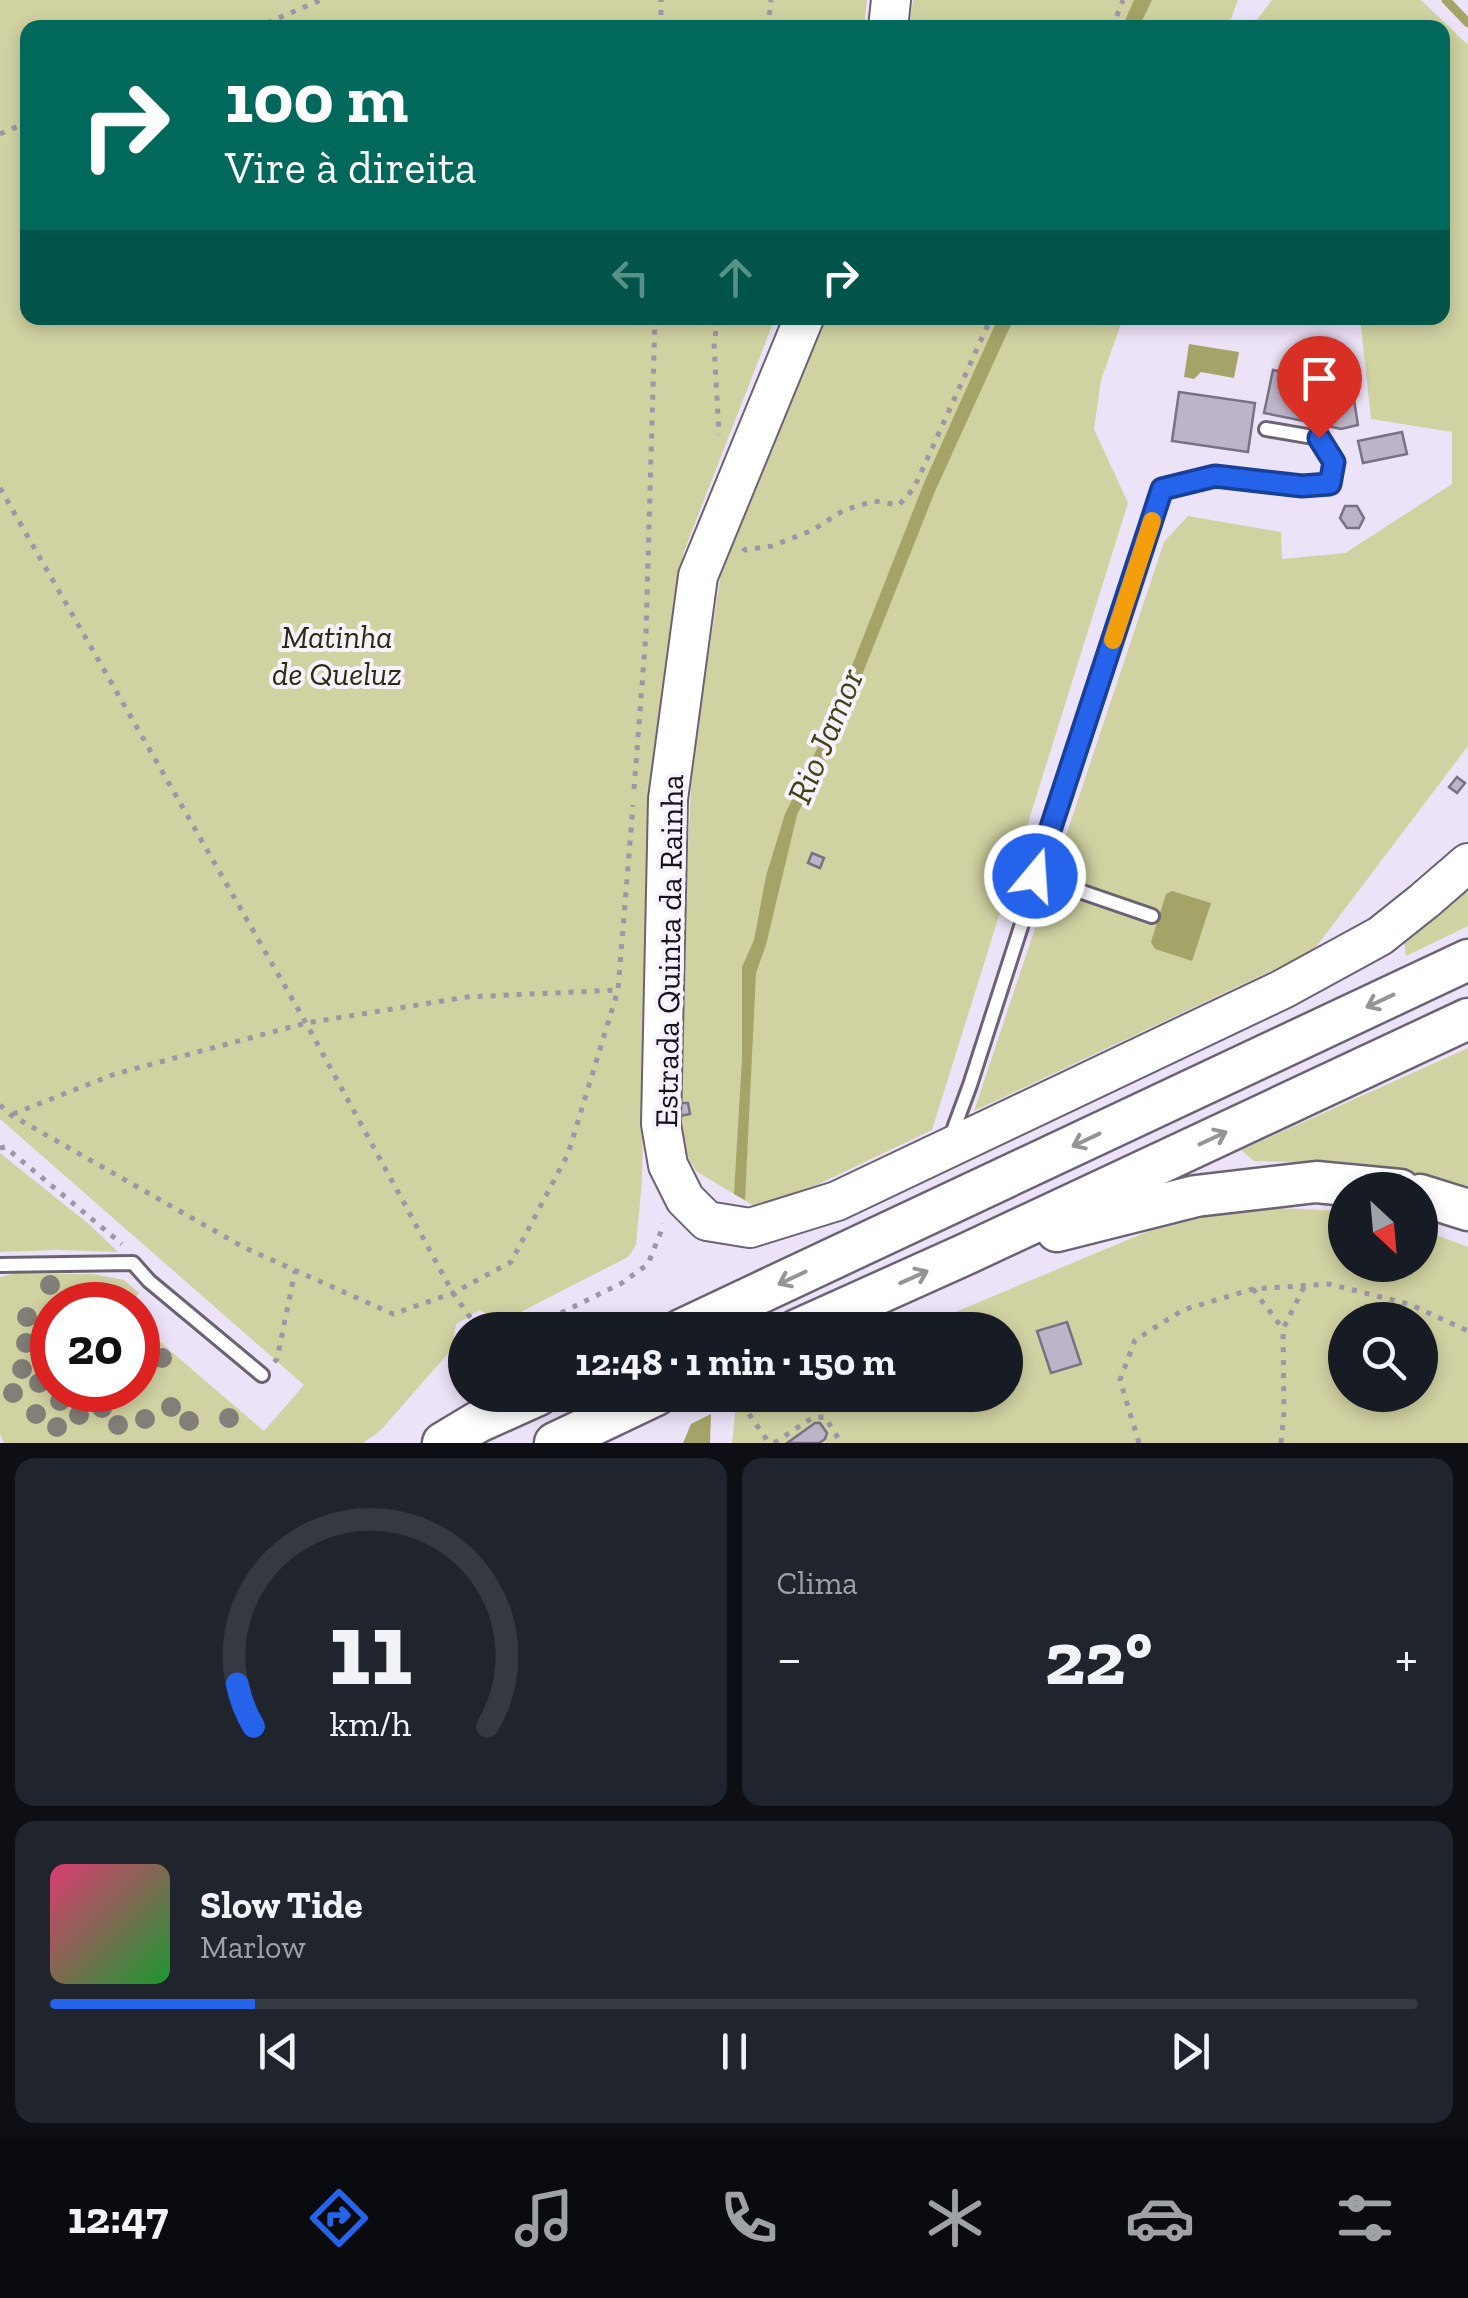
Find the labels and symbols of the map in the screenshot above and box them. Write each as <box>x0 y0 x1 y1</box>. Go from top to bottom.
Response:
pin <box>1277 336 1362 439</box>
park label: Matinha de Queluz <box>272 618 402 693</box>
water label: Rio Jamor <box>778 661 873 810</box>
street label: Estrada Quinta da Rainha <box>647 774 691 1128</box>
position arrow <box>983 824 1087 928</box>
one-way arrow <box>1366 993 1396 1012</box>
one-way arrow <box>1197 1128 1227 1147</box>
one-way arrow <box>1072 1132 1102 1151</box>
north arrow <box>1328 1172 1438 1282</box>
one-way arrow <box>898 1267 928 1286</box>
one-way arrow <box>778 1270 808 1289</box>
speed limit sign: 20 <box>30 1282 160 1412</box>

